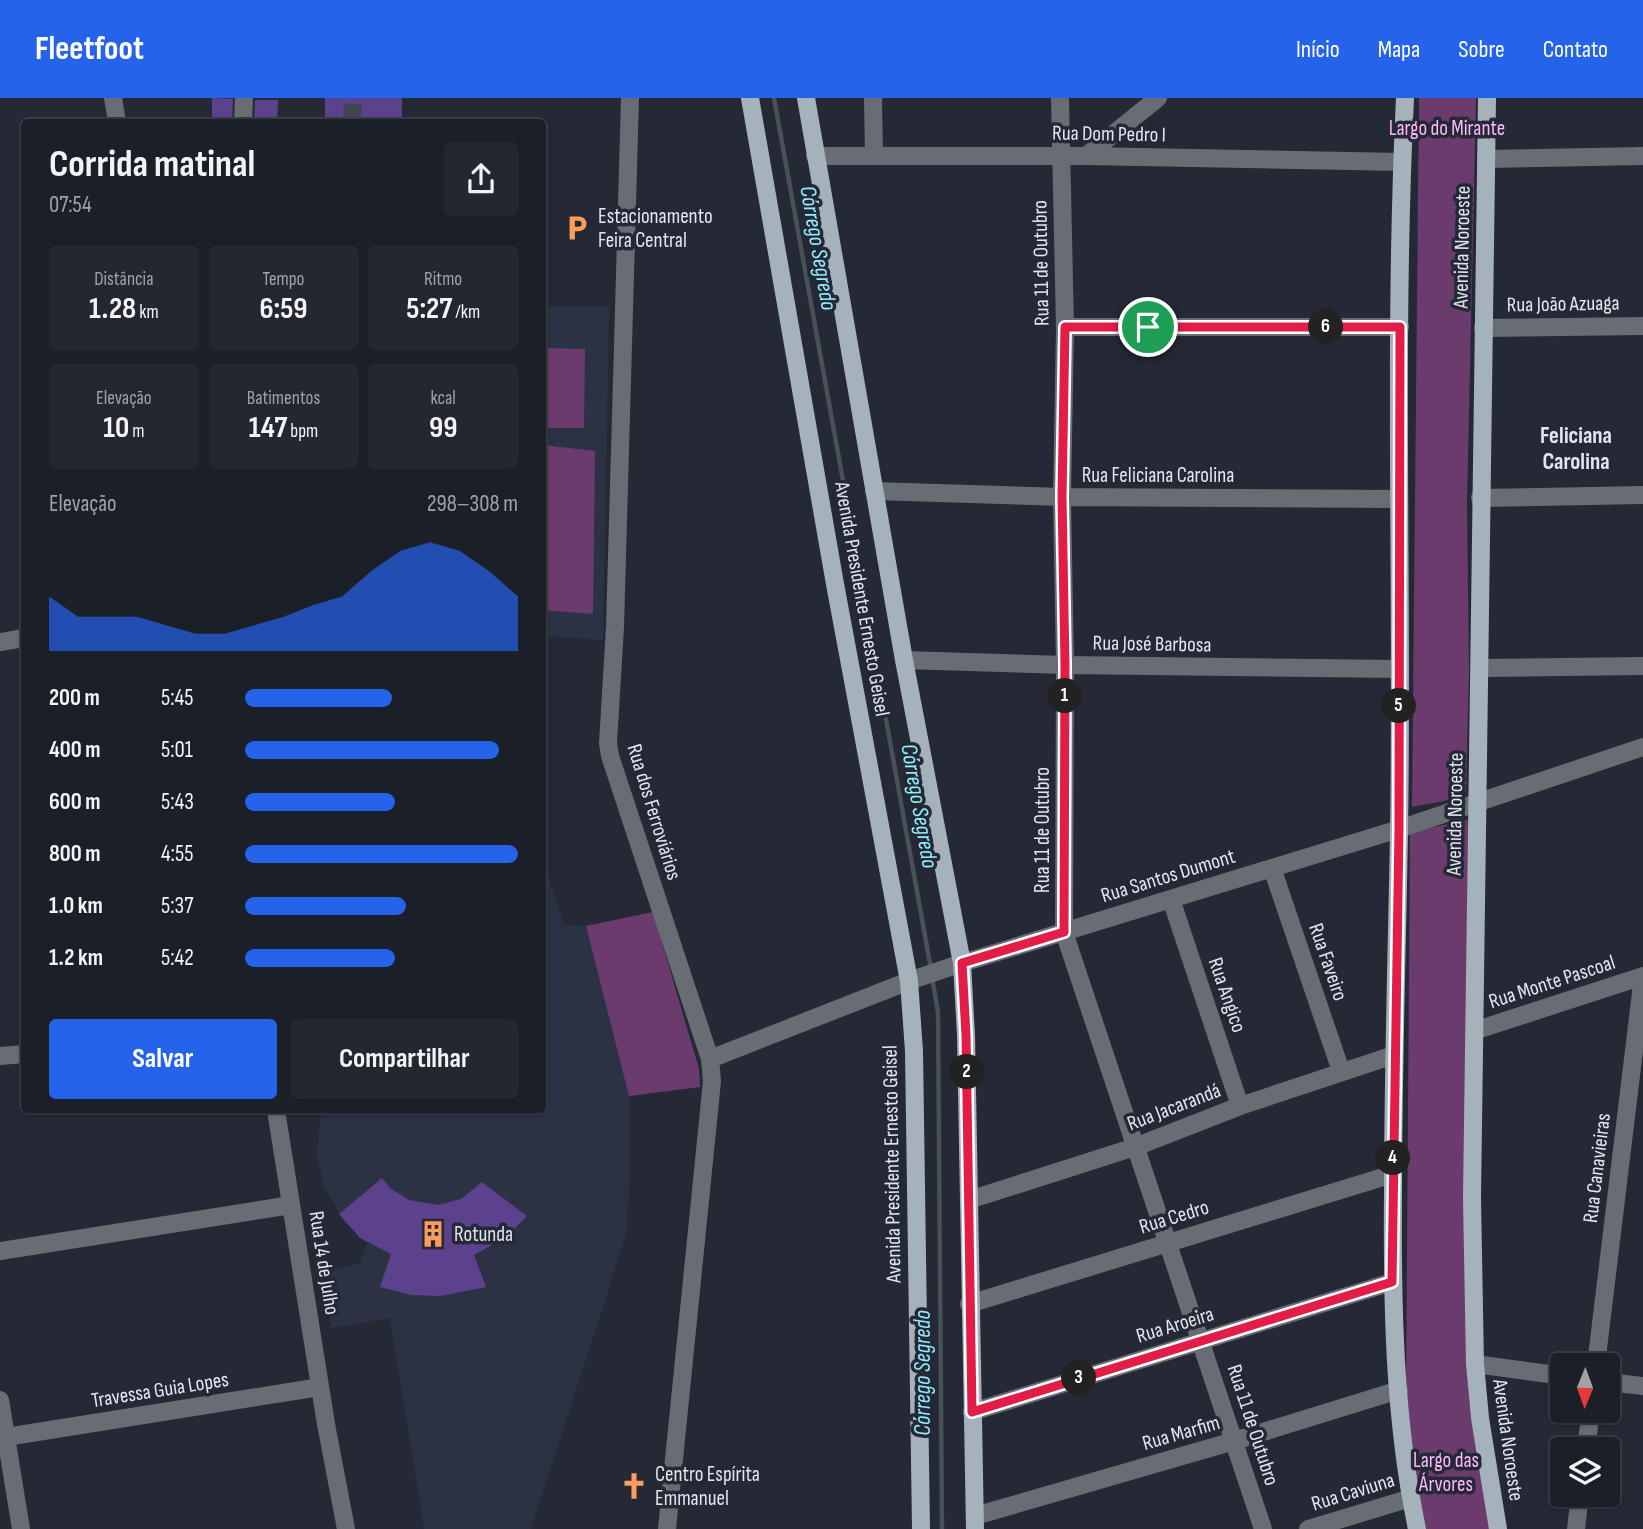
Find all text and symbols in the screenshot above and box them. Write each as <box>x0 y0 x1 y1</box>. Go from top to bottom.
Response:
text: Fleetfoot <box>35 29 144 69</box>
text: Início <box>1296 35 1340 64</box>
text: Mapa <box>1378 35 1420 64</box>
text: Sobre <box>1458 35 1505 64</box>
text: Contato <box>1543 35 1608 64</box>
park label: Largo do Mirante <box>1389 116 1505 141</box>
street label: Rua Dom Pedro I <box>1052 121 1166 147</box>
text: Corrida matinal <box>49 142 255 187</box>
button: share <box>444 142 518 216</box>
water label: Córrego Segredo <box>793 184 843 313</box>
street label: Avenida Noroeste <box>1448 185 1476 310</box>
text: 07:54 <box>49 191 92 219</box>
street label: Rua 11 de Outubro <box>1027 200 1055 326</box>
place label: Estacionamento Feira Central <box>598 204 713 253</box>
parking icon: Estacionamento Feira Central <box>562 213 592 243</box>
text: Distância <box>94 268 153 291</box>
text: Tempo <box>262 268 305 291</box>
text: Ritmo <box>424 268 462 291</box>
text: 1.28 <box>89 291 136 327</box>
text: 6:59 <box>259 291 308 327</box>
text: 5:27 <box>406 291 452 327</box>
street label: Rua João Azuaga <box>1506 291 1620 317</box>
pin <box>1118 297 1178 357</box>
text: km <box>136 301 159 324</box>
text: /km <box>452 301 480 324</box>
icon: arrive <box>1129 308 1167 346</box>
pin: 6 <box>1308 310 1344 344</box>
text: 6 <box>1321 315 1330 338</box>
text: Elevação <box>96 387 152 410</box>
text: Batimentos <box>247 387 320 410</box>
text: kcal <box>431 387 456 410</box>
text: 10 <box>103 410 129 446</box>
text: 147 <box>249 410 287 446</box>
text: 99 <box>429 410 457 446</box>
text: m <box>129 420 144 443</box>
text: bpm <box>287 420 318 443</box>
district label: Feliciana Carolina <box>1540 422 1612 476</box>
street label: Rua Feliciana Carolina <box>1082 463 1234 488</box>
street label: Avenida Presidente Ernesto Geisel <box>829 479 895 718</box>
text: Elevação <box>49 490 117 518</box>
text: 298–308 m <box>427 490 518 518</box>
street label: Rua José Barbosa <box>1092 630 1212 658</box>
pin: 1 <box>1048 678 1082 714</box>
text: 200 m <box>49 684 100 712</box>
text: 5:45 <box>161 684 193 712</box>
text: 1 <box>1061 684 1068 707</box>
pin: 5 <box>1382 688 1416 724</box>
text: 5 <box>1394 694 1403 717</box>
text: 400 m <box>49 736 100 764</box>
text: 5:01 <box>161 736 193 764</box>
street label: Rua dos Ferroviários <box>621 741 687 883</box>
water label: Córrego Segredo <box>894 742 944 871</box>
street label: Avenida Noroeste <box>1441 752 1469 877</box>
street label: Rua 11 de Outubro <box>1030 767 1055 893</box>
text: 600 m <box>49 788 101 816</box>
text: 5:43 <box>161 788 194 816</box>
text: 800 m <box>49 840 101 868</box>
text: 4:55 <box>161 840 193 868</box>
street label: Rua Santos Dumont <box>1098 844 1238 908</box>
text: 1.0 km <box>49 892 103 920</box>
text: 5:37 <box>161 892 193 920</box>
street label: Rua Faveiro <box>1303 920 1353 1004</box>
text: 1.2 km <box>49 944 103 972</box>
text: 5:42 <box>161 944 194 972</box>
street label: Rua Monte Pascoal <box>1486 950 1618 1014</box>
street label: Rua Angico <box>1203 954 1251 1036</box>
button: Salvar <box>49 1019 277 1099</box>
button: Compartilhar <box>291 1019 518 1099</box>
street label: Avenida Presidente Ernesto Geisel <box>877 1045 907 1284</box>
pin: 2 <box>950 1054 984 1090</box>
text: 2 <box>962 1060 971 1083</box>
street label: Rua Jacarandá <box>1124 1078 1224 1136</box>
street label: Rua Canavieiras <box>1578 1112 1616 1224</box>
pin: 4 <box>1376 1140 1410 1176</box>
text: 4 <box>1388 1146 1397 1169</box>
street label: Rua Cedro <box>1136 1195 1212 1239</box>
street label: Rua 14 de Julho <box>303 1209 345 1317</box>
building icon: Rotunda <box>418 1219 448 1249</box>
place label: Rotunda <box>454 1222 513 1247</box>
street label: Rua Aroeira <box>1133 1301 1217 1349</box>
water label: Córrego Segredo <box>909 1309 937 1436</box>
north arrow <box>1550 1353 1620 1423</box>
map controls <box>1550 1353 1620 1507</box>
pin: 3 <box>1062 1360 1096 1396</box>
street label: Rua 11 de Outubro <box>1222 1361 1284 1489</box>
text: 3 <box>1074 1366 1083 1389</box>
street label: Travessa Guia Lopes <box>90 1367 230 1413</box>
street label: Avenida Noroeste <box>1487 1377 1529 1502</box>
street label: Rua Marfim <box>1139 1410 1223 1456</box>
button: layers <box>1550 1437 1620 1507</box>
park label: Largo das Árvores <box>1413 1448 1479 1497</box>
place label: Centro Espírita Emmanuel <box>655 1462 760 1511</box>
street label: Rua Caviuna <box>1308 1468 1398 1516</box>
church icon: Centro Espírita Emmanuel <box>619 1471 649 1501</box>

